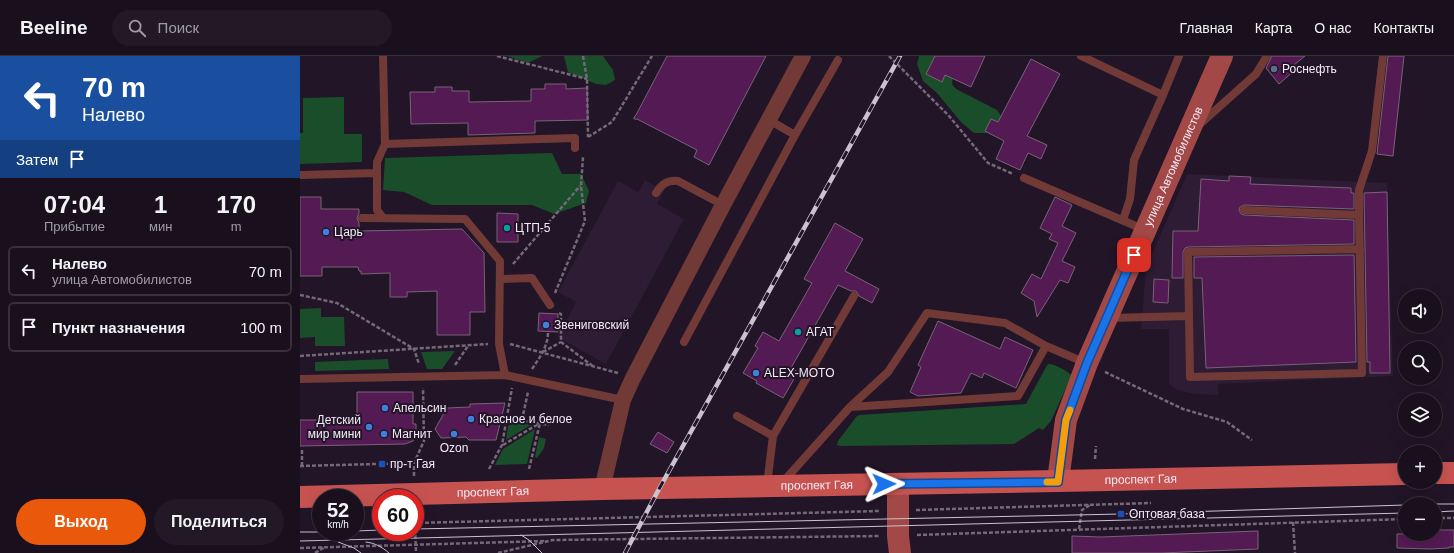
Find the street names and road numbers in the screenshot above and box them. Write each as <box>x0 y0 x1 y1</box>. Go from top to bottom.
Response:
street label: улица Автомобилистов <box>1141 104 1206 228</box>
street label: проспект Гая <box>1105 472 1177 487</box>
street label: проспект Гая <box>781 478 853 493</box>
street label: проспект Гая <box>457 484 529 500</box>

